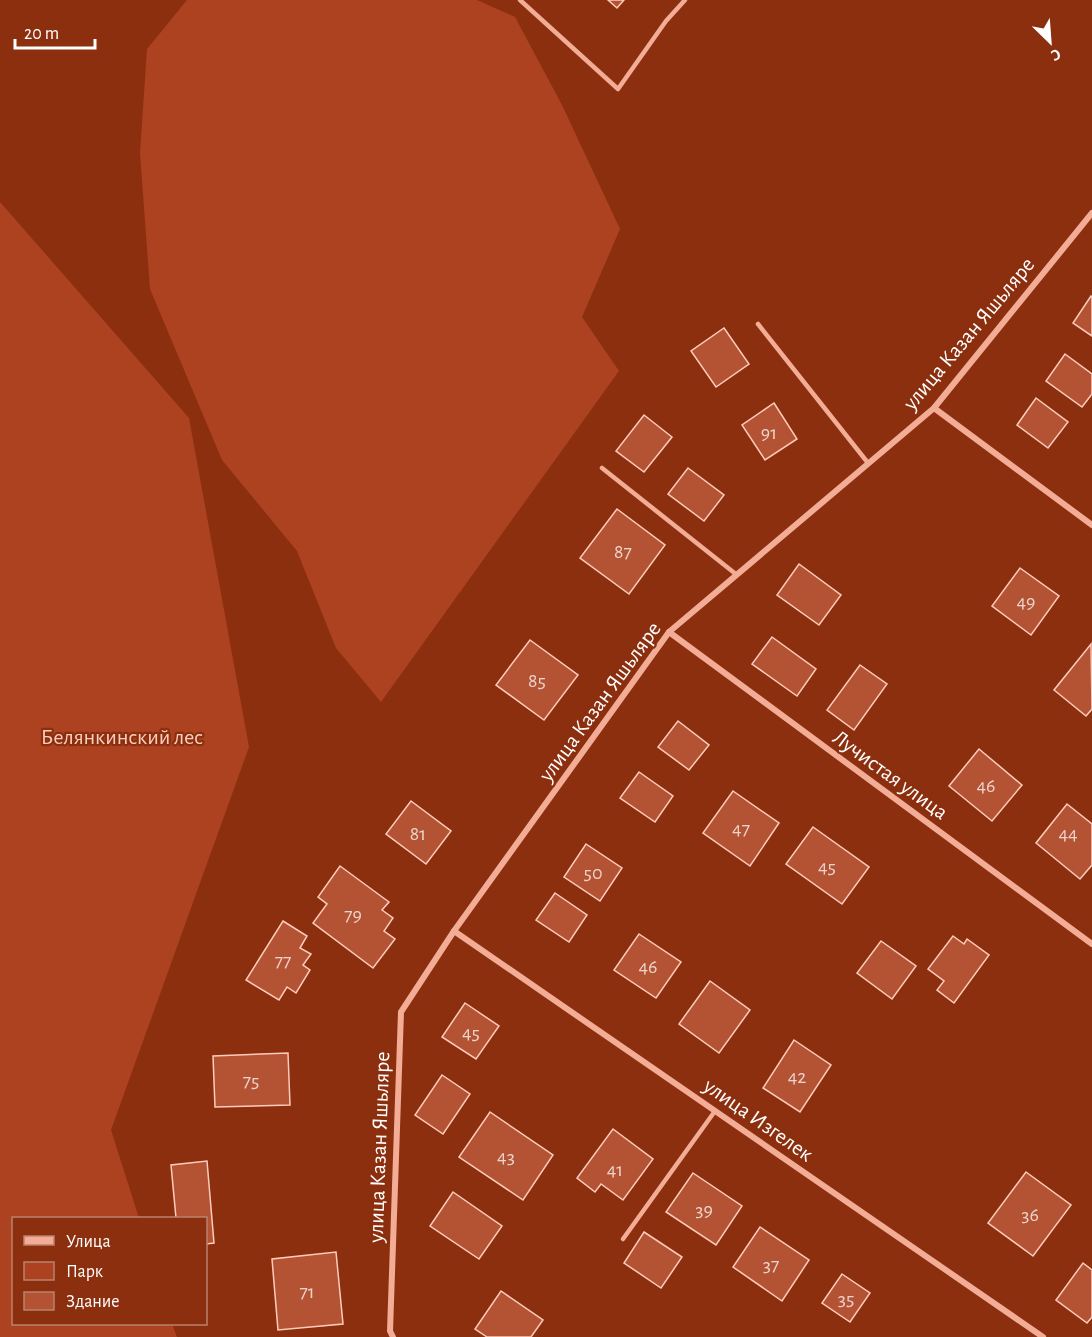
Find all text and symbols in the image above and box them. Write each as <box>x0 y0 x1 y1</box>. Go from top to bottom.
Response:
scale bar <box>15 12 94 50</box>
north arrow <box>1020 12 1080 72</box>
text: 20 m <box>24 25 59 43</box>
text: С <box>1048 46 1063 64</box>
street label: улица Казан Яшьляре <box>898 253 1039 415</box>
house number: 91 <box>761 423 777 443</box>
house number: 87 <box>614 542 632 562</box>
house number: 49 <box>1016 592 1036 612</box>
street label: улица Казан Яшьляре <box>534 618 665 786</box>
house number: 85 <box>528 671 546 691</box>
park label: Белянкинский лес <box>41 726 203 748</box>
street label: Лучистая улица <box>829 726 952 824</box>
house number: 46 <box>976 776 996 796</box>
house number: 47 <box>732 819 750 839</box>
house number: 81 <box>410 824 426 844</box>
house number: 44 <box>1058 824 1078 844</box>
house number: 45 <box>818 857 836 877</box>
house number: 50 <box>584 863 602 883</box>
house number: 79 <box>344 905 362 925</box>
house number: 77 <box>275 951 291 971</box>
house number: 46 <box>638 957 658 977</box>
house number: 45 <box>462 1023 480 1043</box>
street label: улица Казан Яшьляре <box>365 1051 393 1244</box>
house number: 42 <box>788 1067 806 1087</box>
house number: 75 <box>243 1071 259 1091</box>
street label: улица Изгелек <box>699 1074 817 1166</box>
house number: 43 <box>497 1147 515 1167</box>
house number: 41 <box>607 1160 623 1180</box>
house number: 39 <box>695 1200 713 1220</box>
house number: 36 <box>1021 1205 1039 1225</box>
legend <box>12 1217 207 1325</box>
text: Улица <box>66 1233 111 1251</box>
house number: 37 <box>763 1255 779 1275</box>
text: Парк <box>66 1263 104 1281</box>
house number: 71 <box>299 1282 315 1302</box>
house number: 35 <box>838 1289 854 1309</box>
text: Здание <box>66 1293 120 1311</box>

